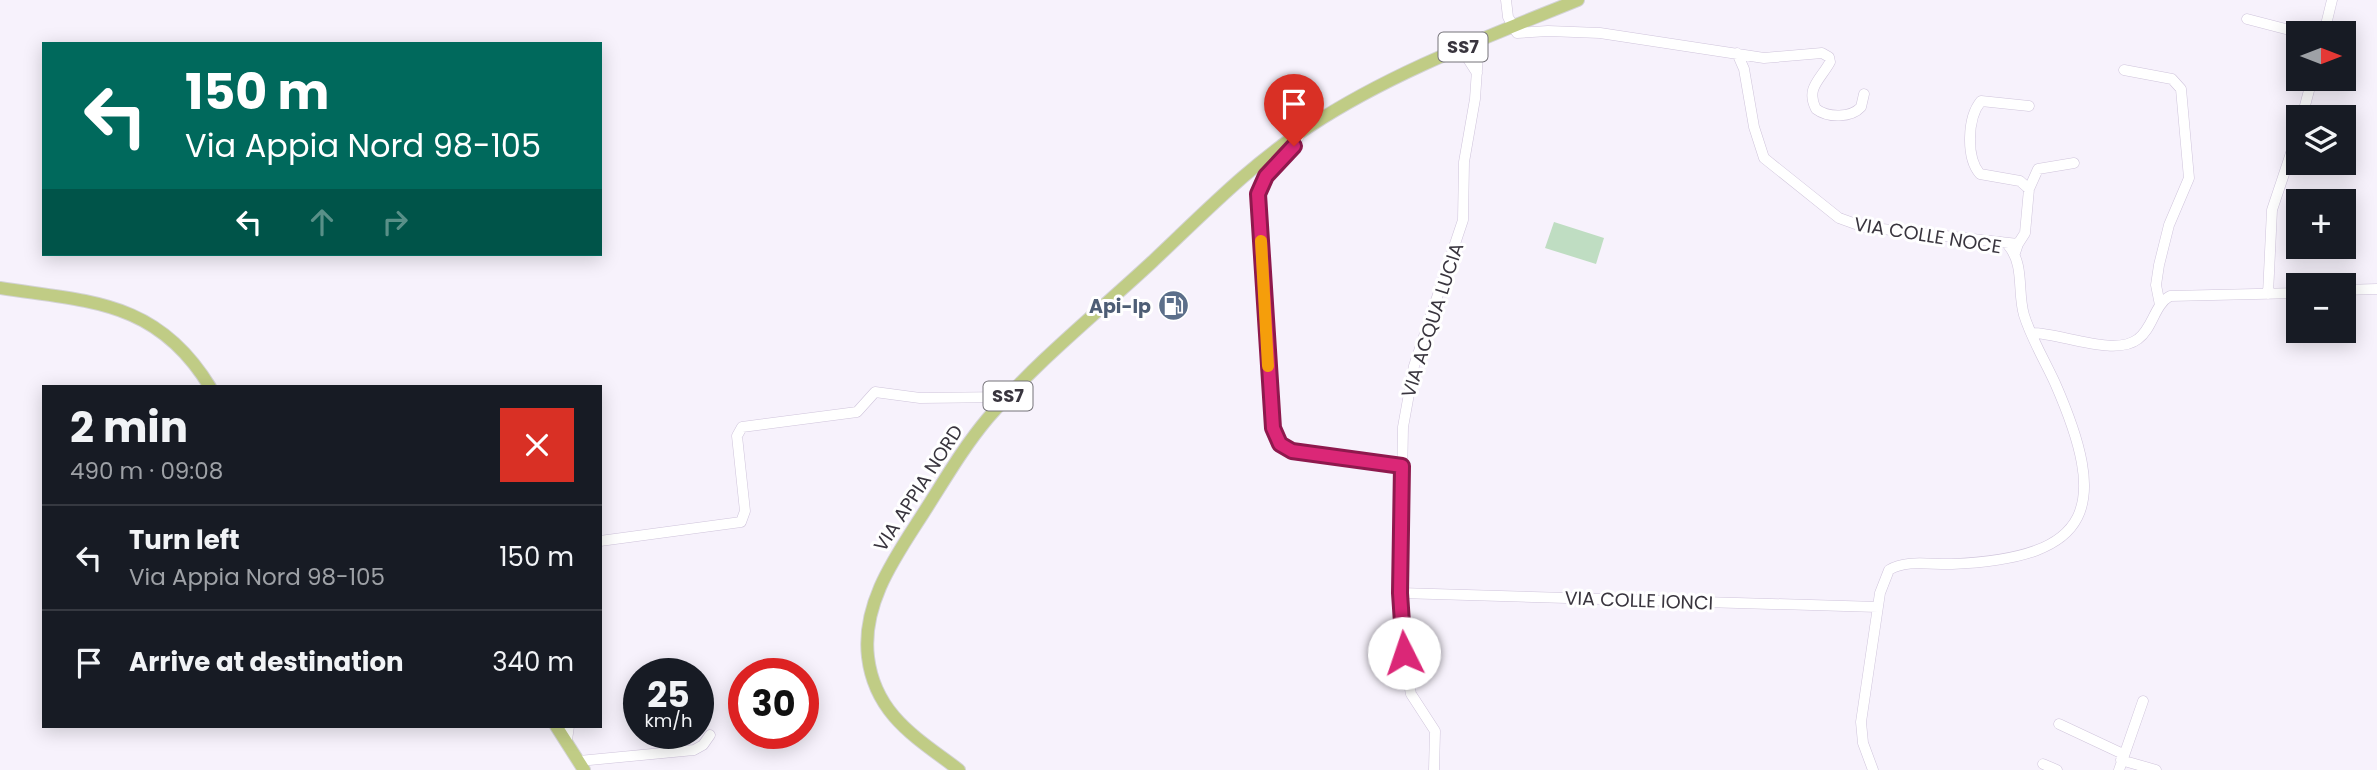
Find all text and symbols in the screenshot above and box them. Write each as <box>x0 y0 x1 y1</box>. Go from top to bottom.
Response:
north arrow <box>2286 21 2356 91</box>
map controls <box>2286 21 2356 343</box>
road number: SS7 <box>1438 32 1488 62</box>
text: 150 m <box>185 58 330 126</box>
icon: left <box>70 70 161 161</box>
pin <box>1264 74 1324 146</box>
icon: arrive <box>1275 85 1313 123</box>
button: layers <box>2286 105 2356 175</box>
text: Via Appia Nord 98-105 <box>185 123 541 168</box>
button: + <box>2286 189 2356 259</box>
icon: left <box>230 203 268 241</box>
icon: ahead <box>303 203 341 241</box>
icon: right <box>376 203 414 241</box>
street label: VIA COLLE NOCE <box>1852 211 2004 260</box>
street label: VIA ACQUA LUCIA <box>1395 239 1470 401</box>
button: − <box>2286 273 2356 343</box>
fuel station icon: Api-Ip <box>1157 289 1191 323</box>
place label: Api-Ip <box>1089 293 1151 320</box>
road number: SS7 <box>984 382 1032 410</box>
text: 2 min <box>70 398 188 457</box>
button: close <box>500 408 574 482</box>
street label: VIA APPIA NORD <box>867 420 970 557</box>
text: 490 m · 09:08 <box>70 455 223 487</box>
text: Turn left <box>129 522 240 558</box>
icon: left <box>70 539 108 577</box>
text: 150 m <box>499 539 574 575</box>
text: Via Appia Nord 98-105 <box>129 561 385 593</box>
street label: VIA COLLE IONCI <box>1564 584 1714 617</box>
position arrow <box>1367 616 1441 690</box>
icon: arrive <box>70 644 108 682</box>
text: Arrive at destination <box>129 644 404 680</box>
text: 340 m <box>492 644 574 680</box>
speed limit sign: 30 <box>728 658 819 749</box>
text: 25 <box>647 670 690 719</box>
text: km/h <box>645 708 692 733</box>

